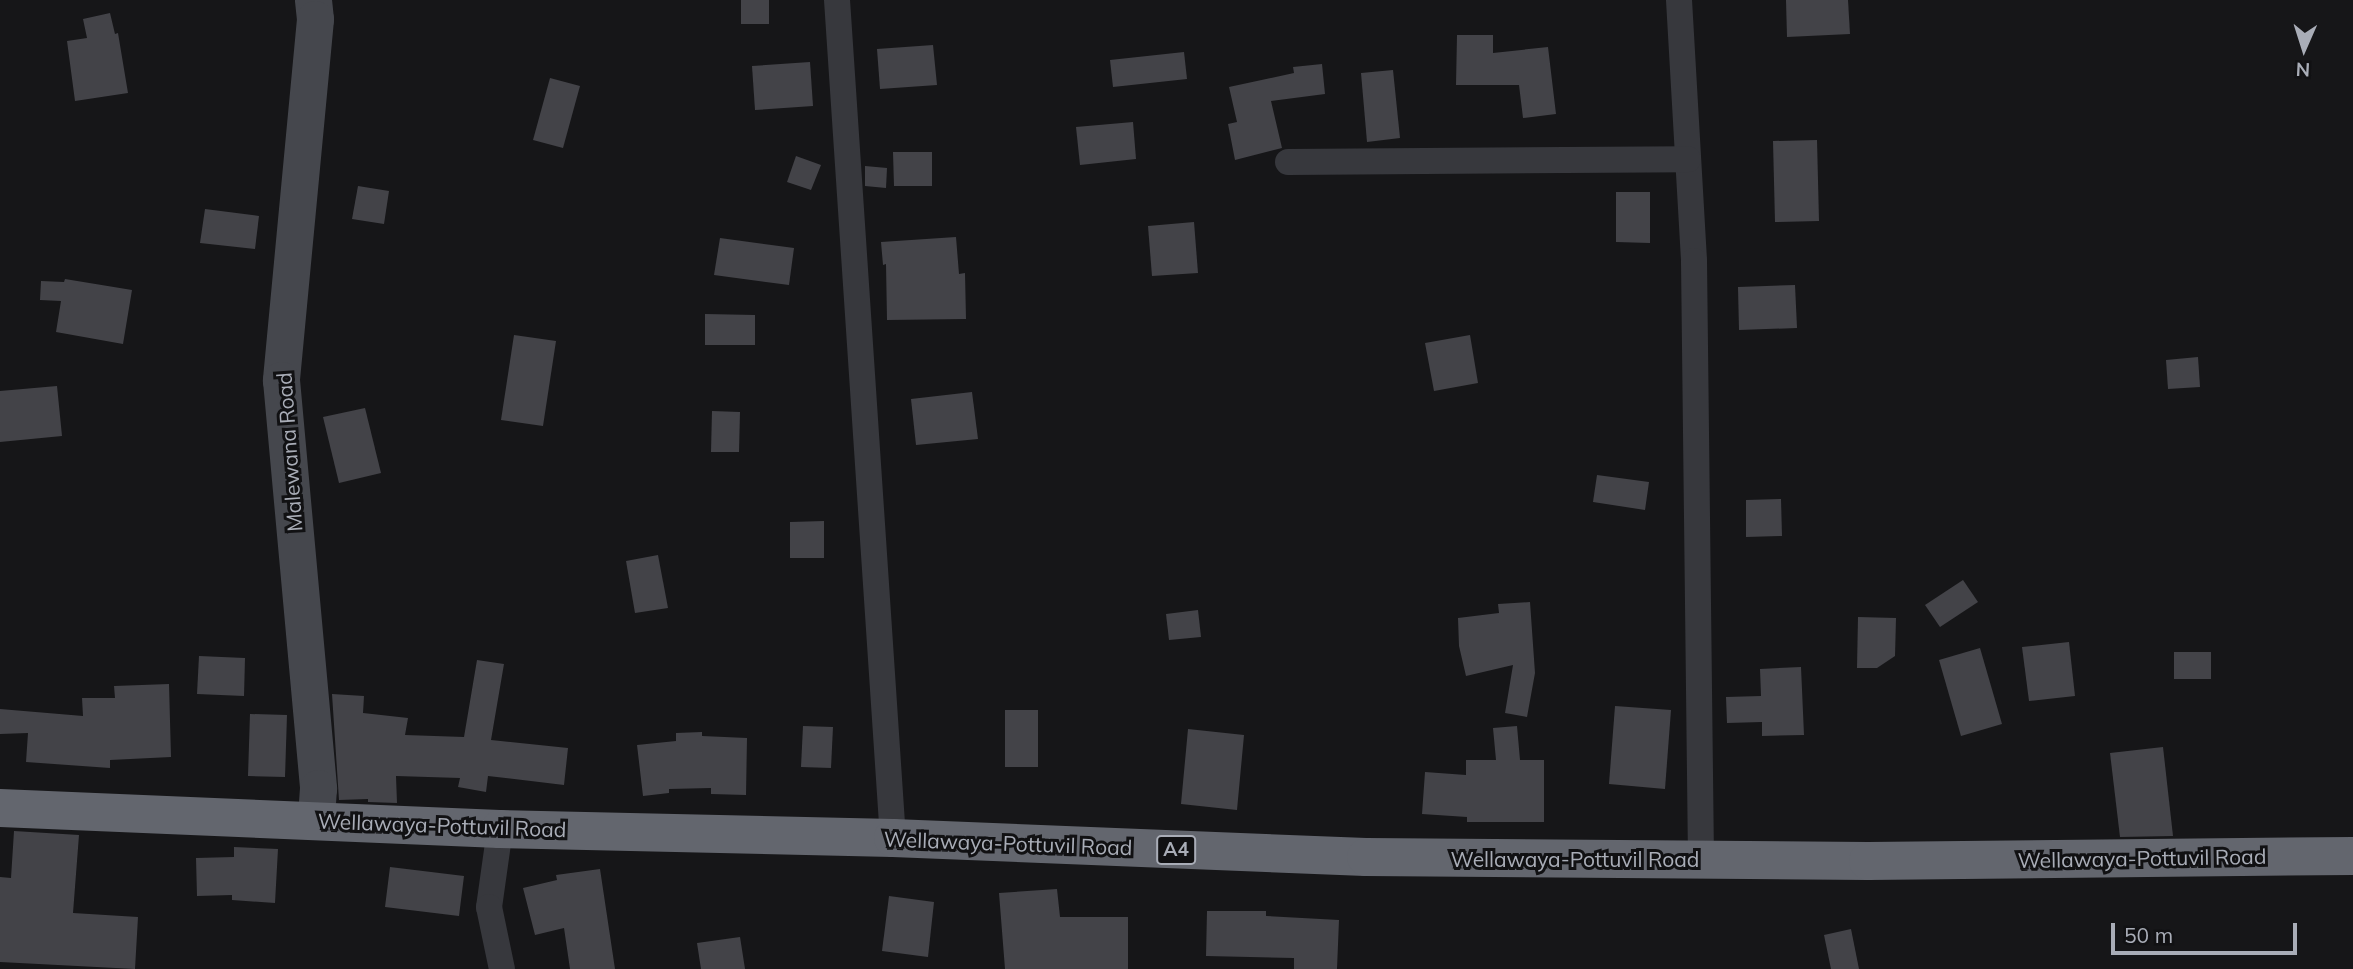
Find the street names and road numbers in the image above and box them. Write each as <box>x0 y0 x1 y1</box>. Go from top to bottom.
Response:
street label: Malewana Road <box>271 372 307 532</box>
street label: Wellawaya-Pottuvil Road <box>317 808 567 842</box>
street label: Wellawaya-Pottuvil Road <box>883 826 1133 860</box>
road number: A4 <box>1155 834 1197 866</box>
street label: Wellawaya-Pottuvil Road <box>2017 843 2267 873</box>
street label: Wellawaya-Pottuvil Road <box>1451 846 1699 872</box>

